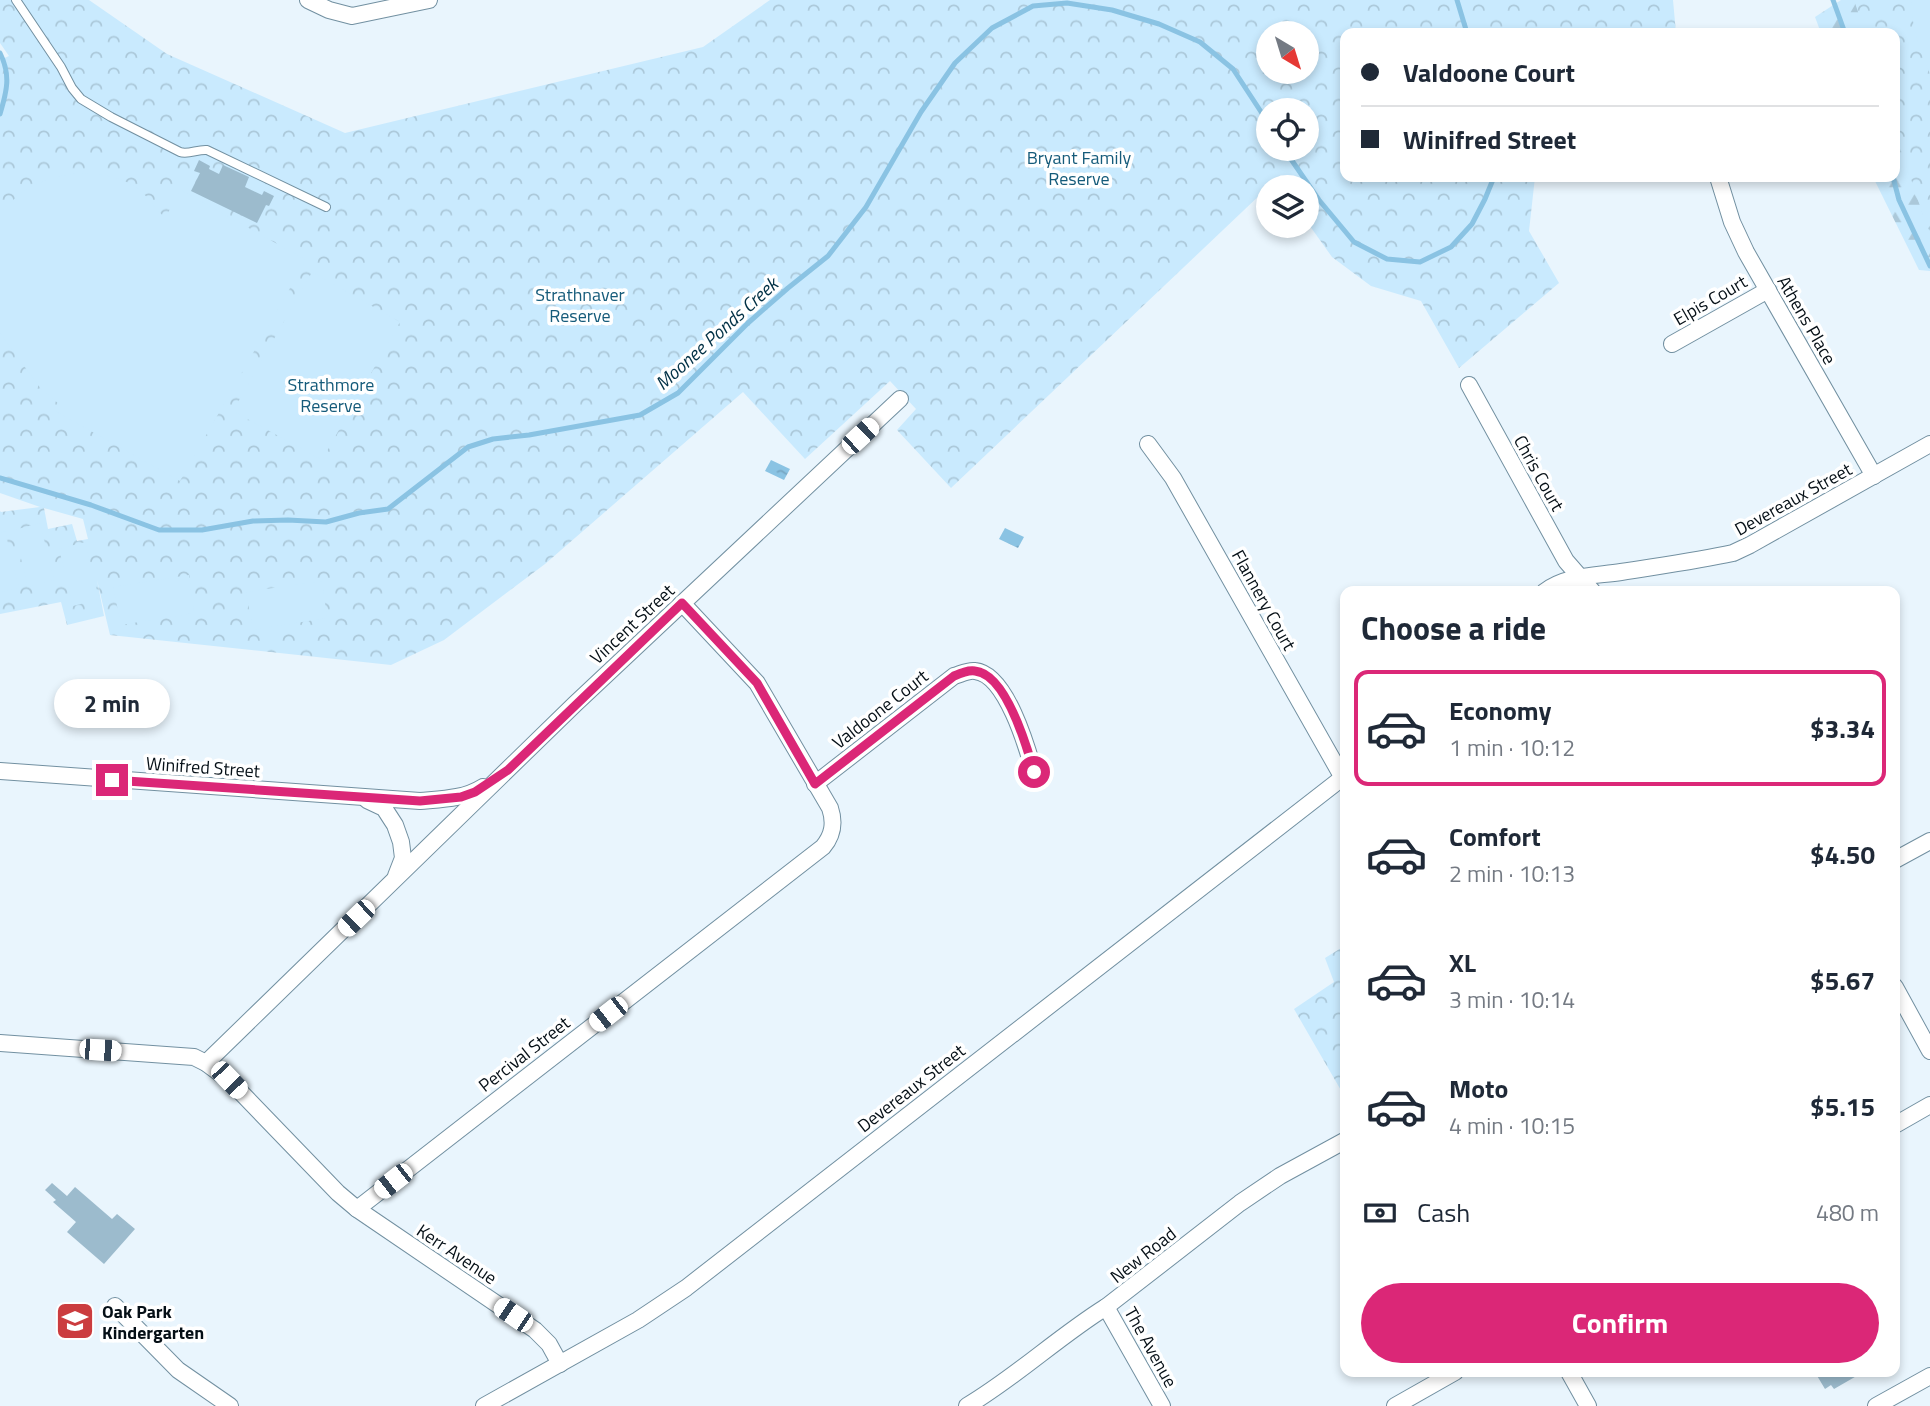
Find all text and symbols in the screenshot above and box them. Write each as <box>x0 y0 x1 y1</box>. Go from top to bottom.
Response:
north arrow <box>1256 21 1320 84</box>
map controls <box>1256 21 1319 238</box>
text: Valdoone Court <box>1403 53 1575 92</box>
button: locate <box>1256 98 1319 161</box>
text: Winifred Street <box>1403 120 1576 159</box>
park label: Bryant Family Reserve <box>1027 144 1132 192</box>
button: layers <box>1256 175 1319 238</box>
water label: Moonee Ponds Creek <box>648 268 786 396</box>
street label: Elpis Court <box>1668 268 1752 332</box>
street label: Athens Place <box>1771 271 1843 369</box>
park label: Strathnaver Reserve <box>535 281 625 329</box>
park label: Strathmore Reserve <box>288 371 374 419</box>
car <box>838 414 883 458</box>
street label: Chris Court <box>1507 430 1571 517</box>
street label: Devereaux Street <box>1729 455 1857 542</box>
street label: Flannery Court <box>1225 545 1303 656</box>
street label: Vincent Street <box>584 577 681 670</box>
text: Choose a ride <box>1361 604 1546 652</box>
street label: Valdoone Court <box>826 662 934 755</box>
callout: 2 min <box>54 678 170 728</box>
text: 2 min <box>84 686 140 721</box>
text: Economy <box>1449 691 1551 730</box>
icon: car <box>1365 697 1428 760</box>
text: $3.34 <box>1810 709 1875 748</box>
text: 1 min · 10:12 <box>1449 730 1575 765</box>
street label: Winifred Street <box>145 750 262 785</box>
route start <box>1018 756 1050 788</box>
route end <box>96 764 128 796</box>
text: Comfort <box>1449 817 1541 856</box>
icon: car <box>1365 823 1428 886</box>
text: $4.50 <box>1810 835 1875 874</box>
text: 2 min · 10:13 <box>1449 856 1575 891</box>
car <box>334 896 379 940</box>
text: XL <box>1449 943 1476 982</box>
icon: car <box>1365 949 1428 1012</box>
text: $5.67 <box>1810 961 1875 1000</box>
text: 3 min · 10:14 <box>1449 982 1575 1017</box>
car <box>585 993 632 1035</box>
street label: Percival Street <box>473 1009 576 1098</box>
street label: Devereaux Street <box>851 1037 971 1139</box>
car <box>79 1038 122 1062</box>
car <box>207 1058 252 1102</box>
text: Moto <box>1449 1069 1508 1108</box>
icon: car <box>1365 1075 1428 1138</box>
text: $5.15 <box>1810 1087 1875 1126</box>
text: 4 min · 10:15 <box>1449 1108 1575 1143</box>
car <box>370 1160 417 1202</box>
text: Cash <box>1417 1193 1470 1232</box>
icon: cash <box>1361 1194 1399 1232</box>
text: 480 m <box>1816 1195 1879 1230</box>
street label: Kerr Avenue <box>411 1217 503 1291</box>
street label: New Road <box>1104 1220 1182 1290</box>
button: Confirm <box>1361 1283 1879 1363</box>
car <box>490 1295 537 1335</box>
place label: Oak Park Kindergarten <box>102 1298 204 1346</box>
school or university icon: Oak Park Kindergarten <box>54 1300 96 1342</box>
street label: The Avenue <box>1118 1302 1184 1392</box>

